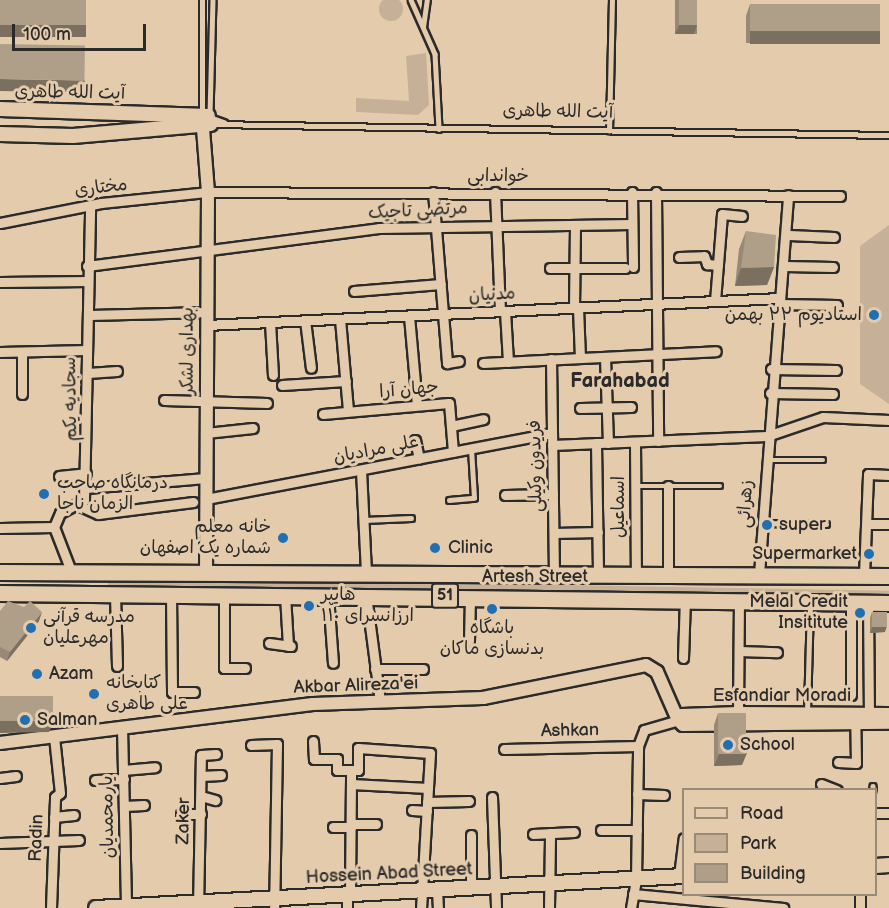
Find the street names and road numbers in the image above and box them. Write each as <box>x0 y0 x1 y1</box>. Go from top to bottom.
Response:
street label: آیت الله طاهری <box>14 81 126 105</box>
street label: آیت الله طاهری <box>502 100 614 124</box>
street label: خواندابی <box>467 165 529 187</box>
street label: مختاری <box>73 174 129 202</box>
street label: مرتضی تاجیک <box>368 198 468 224</box>
street label: مدنیان <box>468 283 516 307</box>
street label: بهداری لشکر <box>177 307 199 395</box>
street label: سجادیه یکم <box>59 357 83 441</box>
street label: جهان آرا <box>378 377 440 403</box>
street label: فریدون وکیلی <box>524 420 548 512</box>
street label: علی مرادیان <box>332 431 420 469</box>
street label: اسماعیل <box>608 476 630 538</box>
street label: زهرائی <box>734 479 758 529</box>
street label: Artesh Street <box>482 566 588 588</box>
road number: 51 <box>430 583 460 609</box>
street label: Akbar Alireza'ei <box>293 673 419 699</box>
street label: Esfandiar Moradi <box>713 685 851 707</box>
street label: Ashkan <box>541 720 599 742</box>
street label: یارمحمدیان <box>96 775 120 859</box>
street label: Zaker <box>173 797 195 845</box>
street label: Radin <box>25 814 49 862</box>
street label: Hossein Abad Street <box>305 859 473 889</box>

